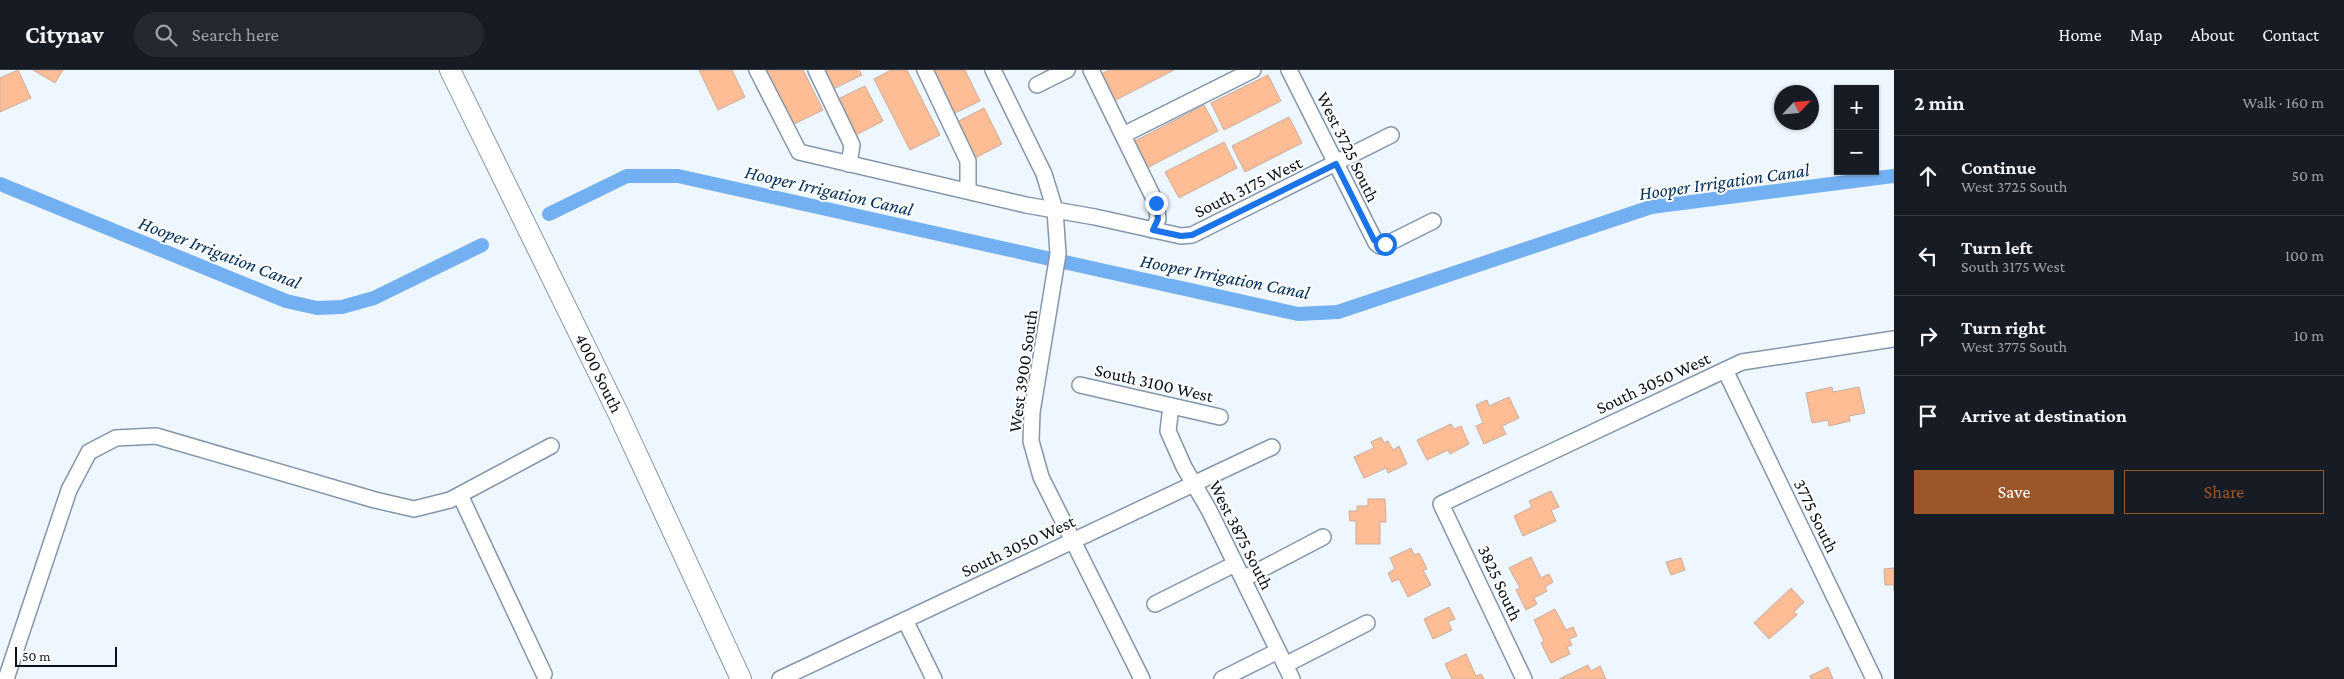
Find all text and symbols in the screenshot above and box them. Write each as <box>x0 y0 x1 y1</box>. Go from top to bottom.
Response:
search box <box>134 12 484 57</box>
text: Citynav <box>25 21 104 48</box>
icon: search <box>152 21 180 49</box>
text: Search here <box>192 24 279 45</box>
text: Home <box>2059 25 2102 45</box>
text: Map <box>2130 25 2162 45</box>
text: About <box>2190 25 2234 45</box>
text: Contact <box>2262 25 2319 45</box>
north arrow <box>1774 85 1819 130</box>
map controls <box>1834 85 1879 175</box>
button: + <box>1834 85 1879 130</box>
street label: West 3725 South <box>1313 89 1383 205</box>
text: 2 min <box>1914 91 1965 115</box>
text: Walk · 160 m <box>2243 94 2324 111</box>
button: − <box>1834 130 1879 175</box>
street label: South 3175 West <box>1191 152 1306 222</box>
text: Continue <box>1961 157 2036 178</box>
water label: Hooper Irrigation Canal <box>1638 159 1811 204</box>
water label: Hooper Irrigation Canal <box>743 161 915 220</box>
icon: ahead <box>1914 162 1942 190</box>
text: 50 m <box>2292 167 2324 184</box>
text: West 3725 South <box>1961 178 2067 195</box>
route end <box>1145 192 1168 215</box>
water label: Hooper Irrigation Canal <box>136 212 304 293</box>
route start <box>1374 233 1397 256</box>
text: Turn left <box>1961 237 2033 258</box>
icon: left <box>1914 242 1942 270</box>
text: 100 m <box>2285 247 2324 264</box>
water label: Hooper Irrigation Canal <box>1139 250 1312 303</box>
text: South 3175 West <box>1961 258 2065 275</box>
street label: West 3900 South <box>1004 308 1042 434</box>
text: Turn right <box>1961 317 2046 338</box>
icon: right <box>1914 322 1942 350</box>
text: 10 m <box>2294 327 2324 344</box>
street label: 4000 South <box>571 330 627 416</box>
text: West 3775 South <box>1961 338 2067 355</box>
street label: South 3050 West <box>1593 347 1714 418</box>
street label: South 3100 West <box>1093 360 1216 407</box>
icon: arrive <box>1914 402 1942 430</box>
text: Arrive at destination <box>1961 405 2127 426</box>
button: Save <box>1914 470 2114 514</box>
button: Share <box>2124 470 2324 514</box>
street label: 3775 South <box>1790 476 1842 556</box>
street label: West 3875 South <box>1205 477 1277 593</box>
street label: South 3050 West <box>958 510 1079 581</box>
street label: 3825 South <box>1474 542 1526 624</box>
scale bar <box>15 644 118 667</box>
text: 50 m <box>22 648 50 664</box>

